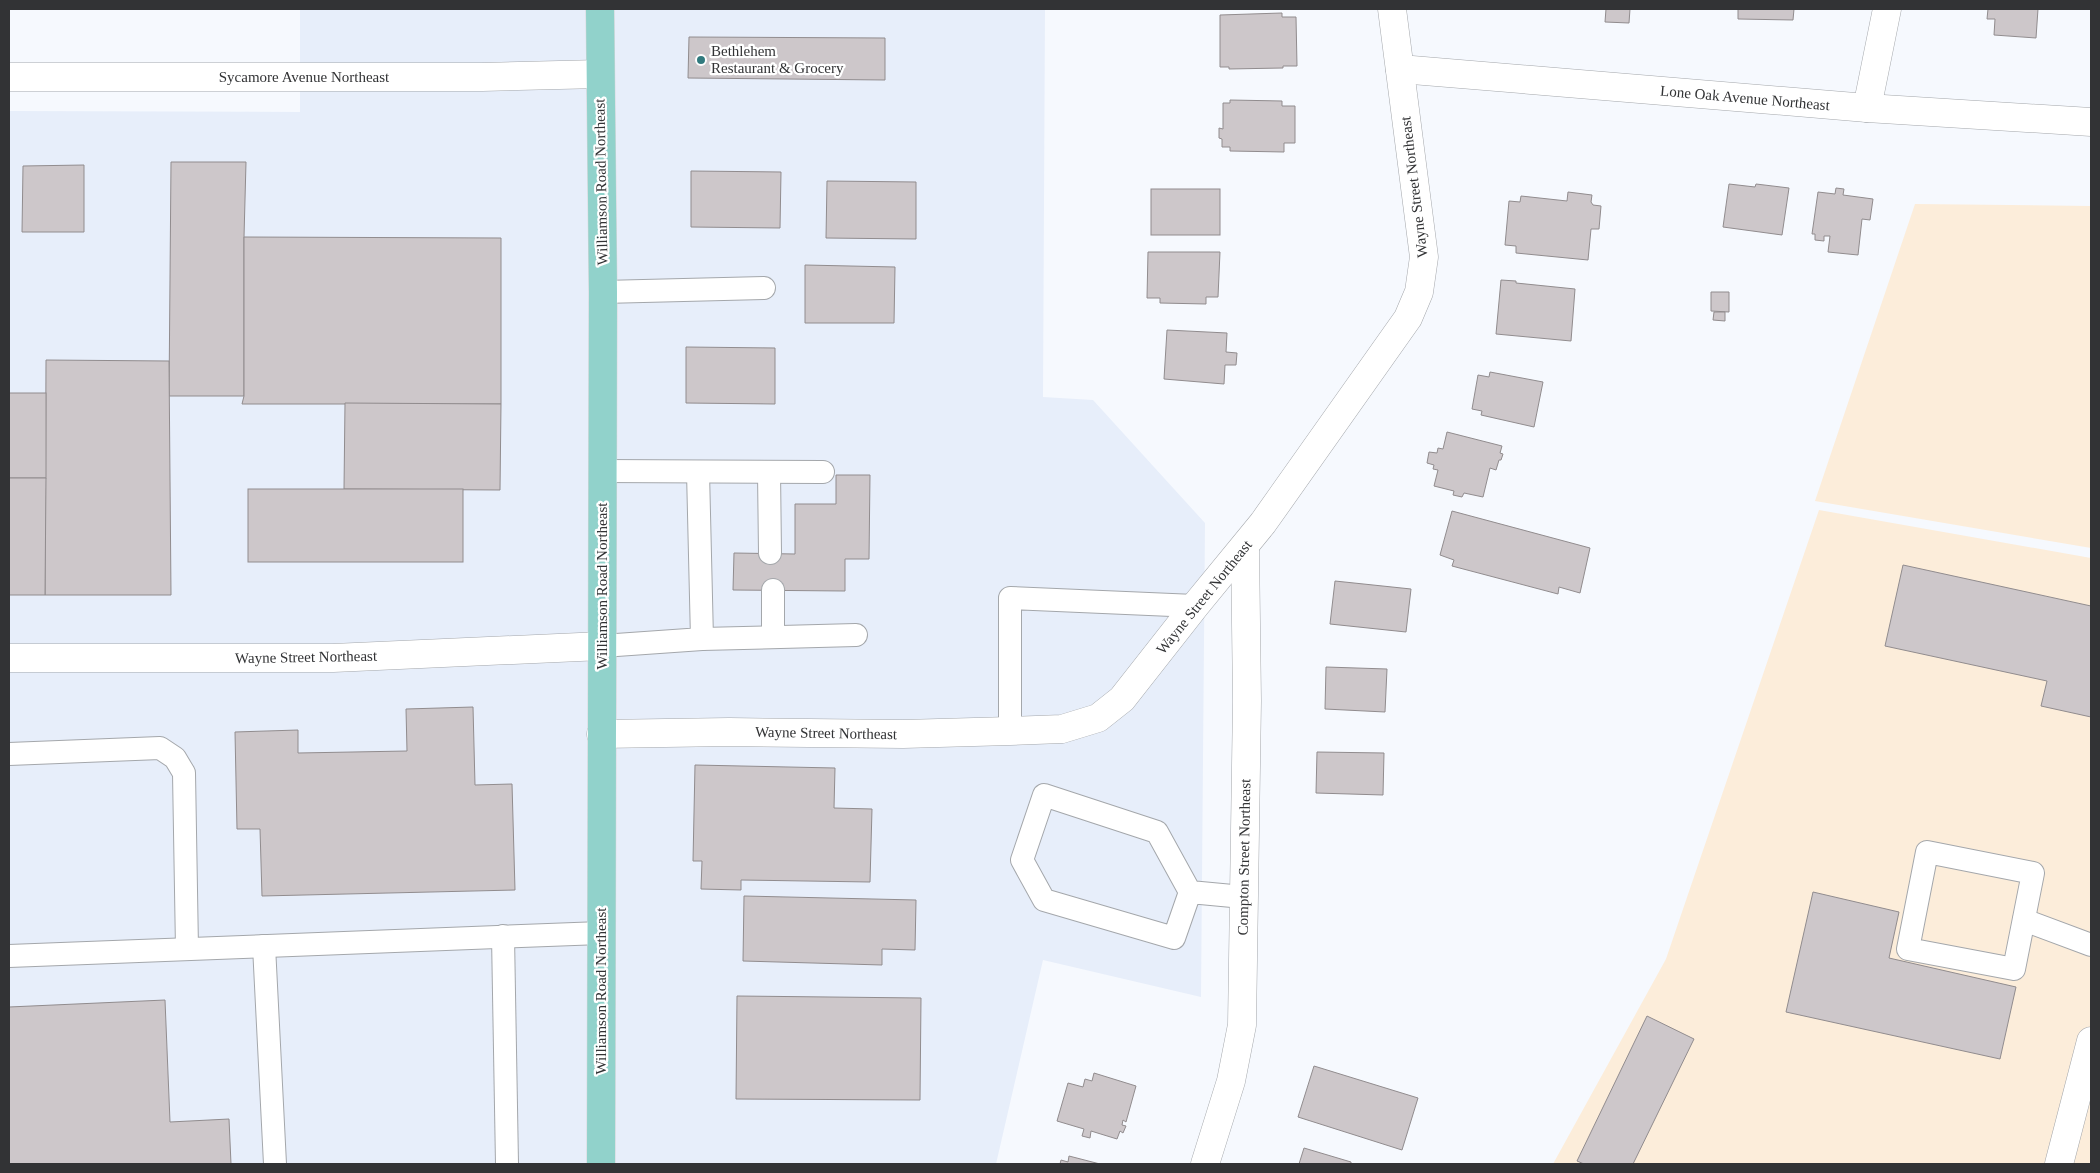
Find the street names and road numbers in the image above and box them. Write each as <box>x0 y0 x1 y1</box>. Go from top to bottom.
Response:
street label: Sycamore Avenue Northeast <box>219 69 390 85</box>
street label: Lone Oak Avenue Northeast <box>1660 83 1831 113</box>
street label: Williamson Road Northeast <box>592 98 610 266</box>
street label: Wayne Street Northeast <box>1397 115 1431 258</box>
street label: Williamson Road Northeast <box>594 502 610 669</box>
street label: Wayne Street Northeast <box>1153 536 1255 657</box>
street label: Wayne Street Northeast <box>235 648 378 666</box>
street label: Wayne Street Northeast <box>755 724 898 742</box>
street label: Compton Street Northeast <box>1235 778 1253 935</box>
street label: Williamson Road Northeast <box>593 907 609 1074</box>

